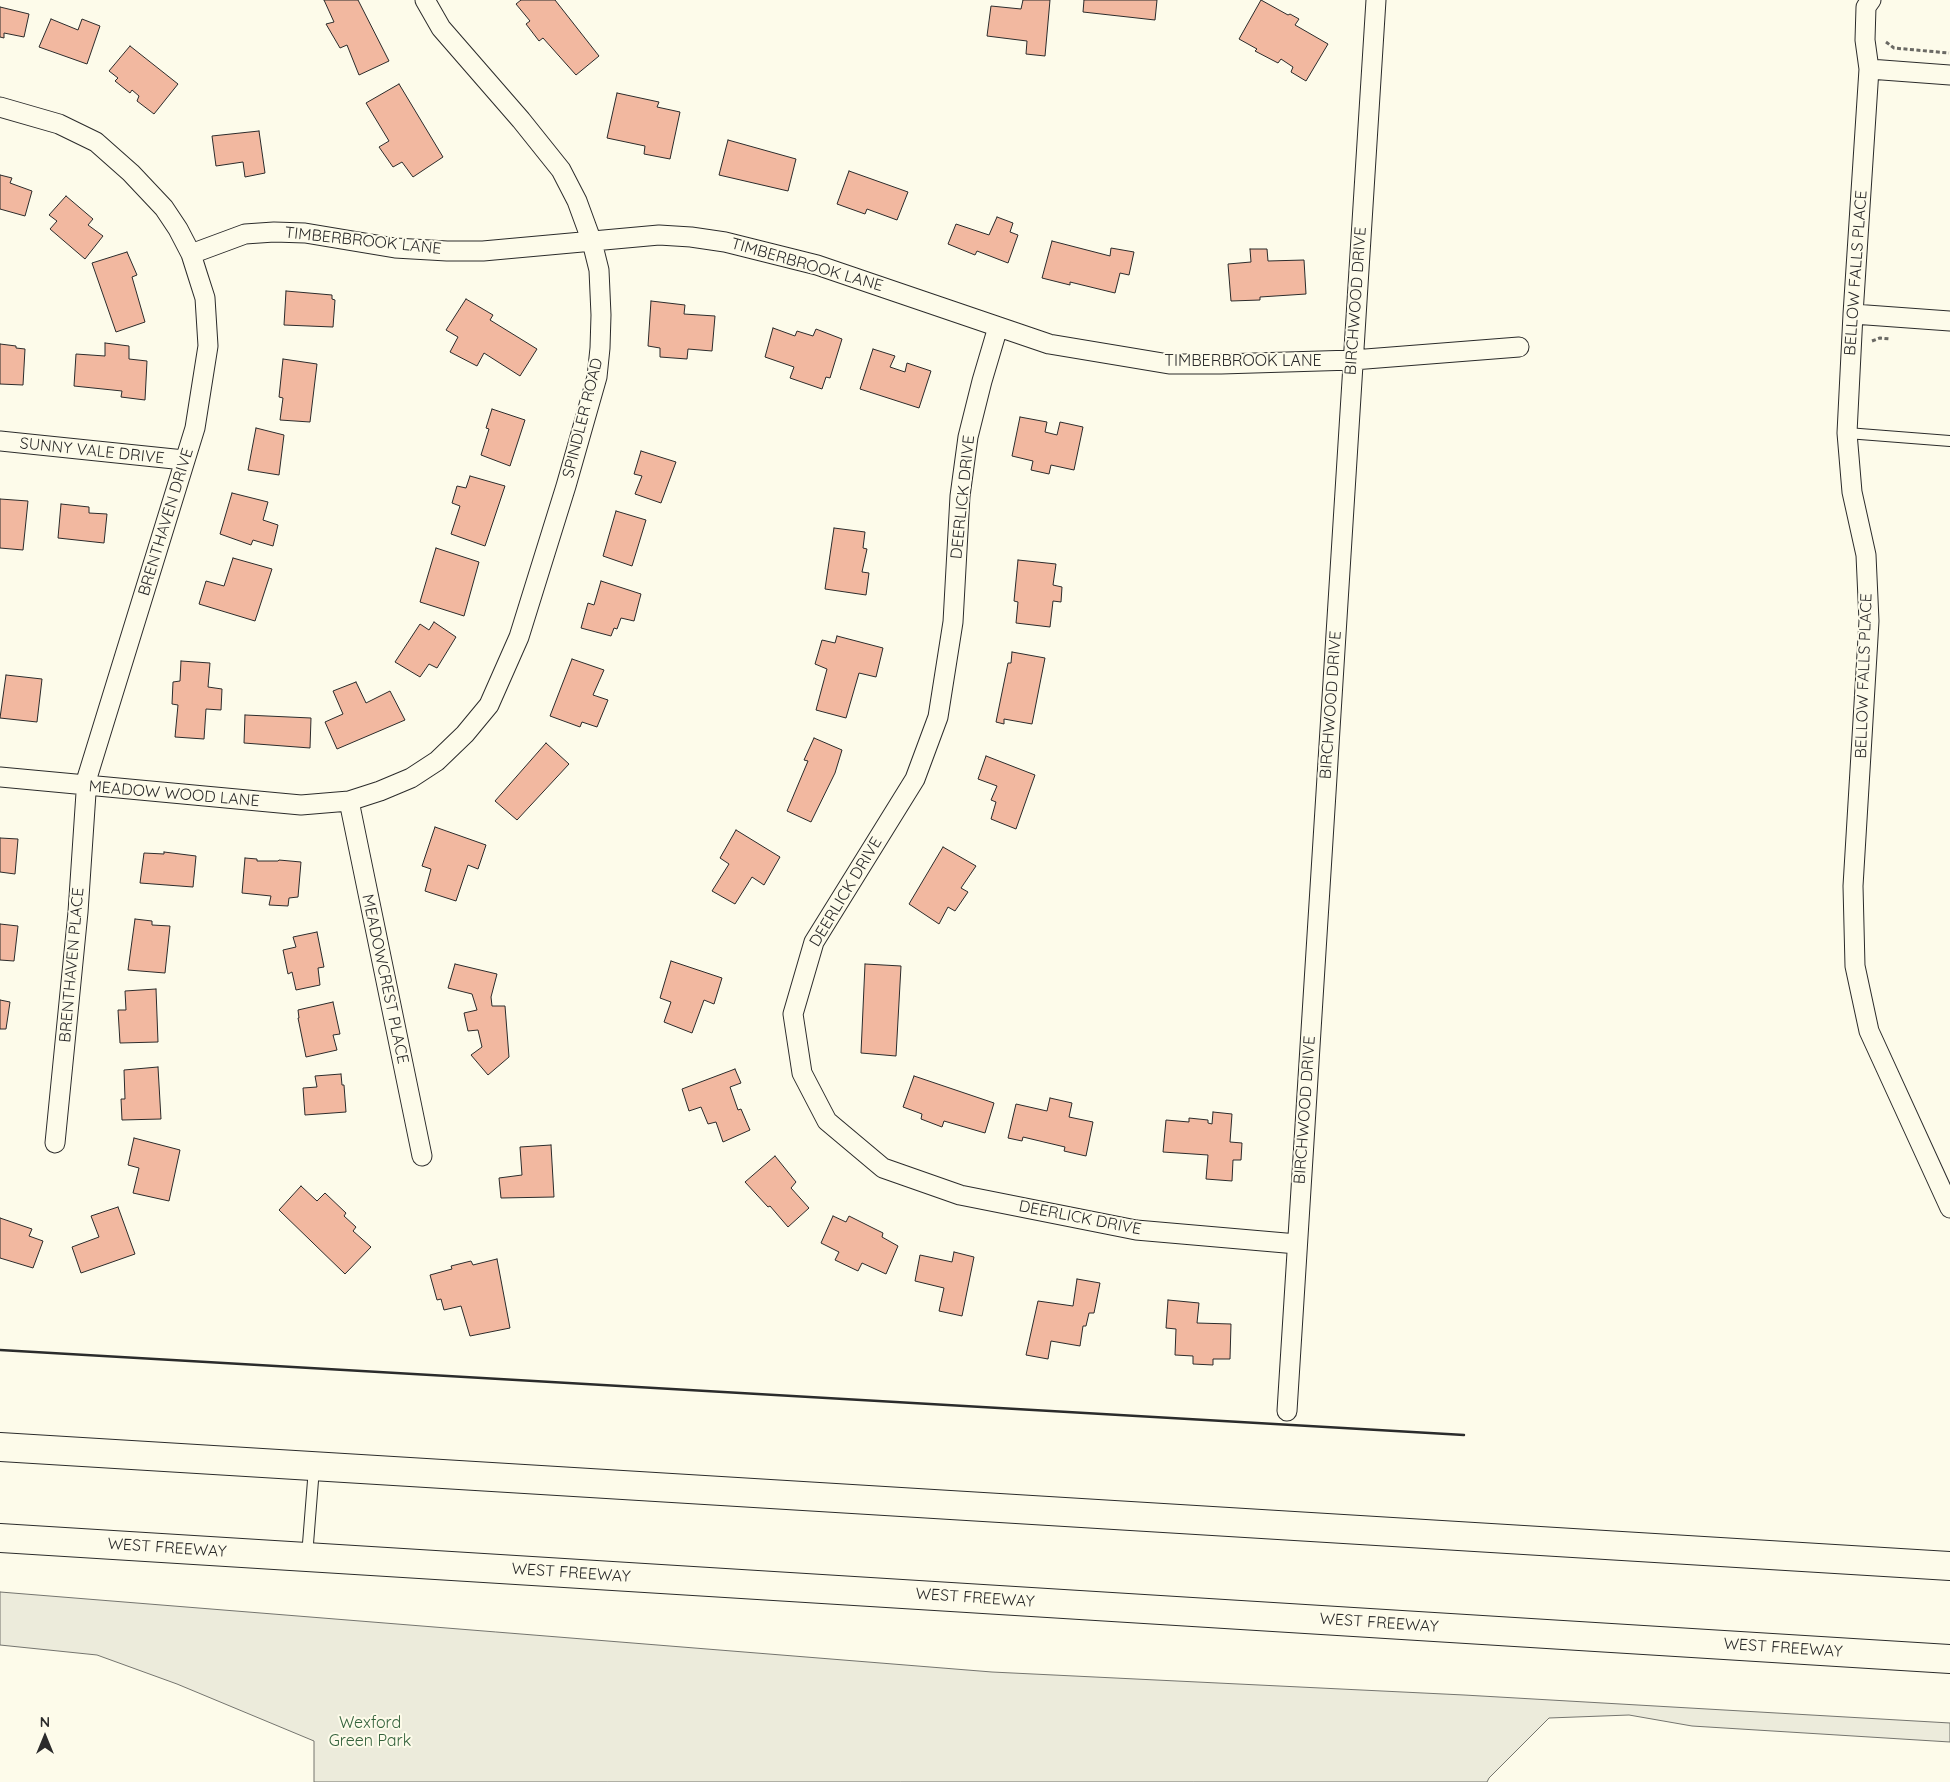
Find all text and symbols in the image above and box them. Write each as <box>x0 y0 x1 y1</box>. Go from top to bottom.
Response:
street label: BELLOW FALLS PLACE <box>1841 190 1871 356</box>
street label: TIMBERBROOK LANE <box>284 223 442 259</box>
street label: BIRCHWOOD DRIVE <box>1341 226 1371 376</box>
street label: TIMBERBROOK LANE <box>729 234 885 296</box>
street label: TIMBERBROOK LANE <box>1164 351 1322 371</box>
street label: SPINDLER ROAD <box>559 356 607 480</box>
street label: SUNNY VALE DRIVE <box>19 434 165 468</box>
street label: DEERLICK DRIVE <box>947 434 979 560</box>
street label: BRENTHAVEN DRIVE <box>134 446 198 598</box>
street label: BELLOW FALLS PLACE <box>1852 593 1876 759</box>
street label: BIRCHWOOD DRIVE <box>1316 630 1346 780</box>
street label: MEADOW WOOD LANE <box>88 777 260 811</box>
street label: DEERLICK DRIVE <box>806 834 886 950</box>
street label: BRENTHAVEN PLACE <box>56 887 88 1043</box>
street label: MEADOWCREST PLACE <box>358 892 412 1066</box>
street label: BIRCHWOOD DRIVE <box>1290 1035 1320 1185</box>
street label: DEERLICK DRIVE <box>1017 1197 1143 1239</box>
street label: WEST FREEWAY <box>107 1534 227 1562</box>
street label: WEST FREEWAY <box>511 1559 631 1587</box>
street label: WEST FREEWAY <box>915 1584 1035 1612</box>
street label: WEST FREEWAY <box>1319 1609 1439 1637</box>
street label: WEST FREEWAY <box>1723 1634 1843 1662</box>
north arrow <box>20 1712 70 1762</box>
text: N <box>40 1713 50 1731</box>
park label: Wexford Green Park <box>329 1713 411 1751</box>

